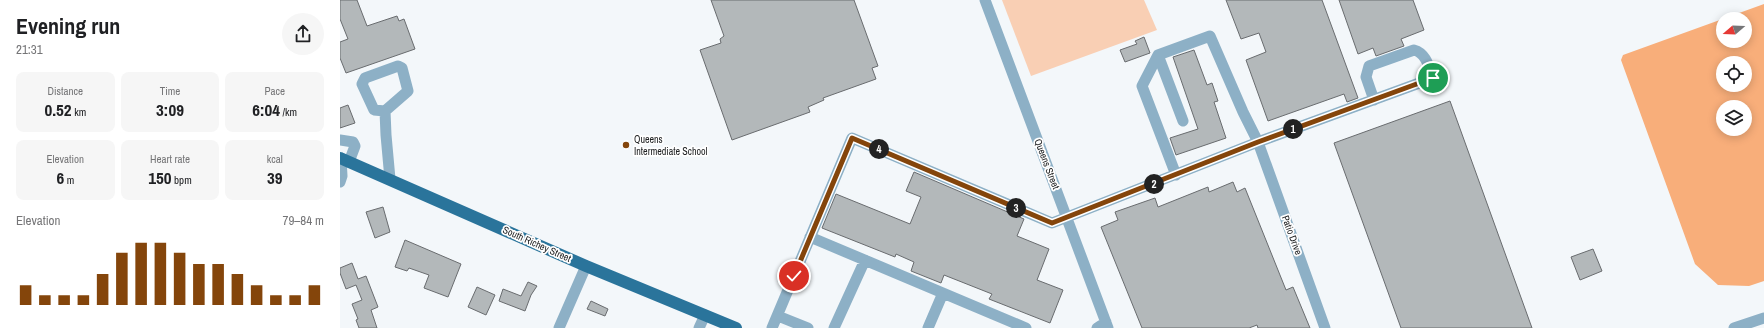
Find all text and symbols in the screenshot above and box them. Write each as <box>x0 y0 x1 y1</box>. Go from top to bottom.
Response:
text: Evening run <box>16 11 120 41</box>
north arrow <box>1716 12 1752 48</box>
map controls <box>1716 12 1752 136</box>
button: share <box>282 13 324 55</box>
text: 21:31 <box>16 41 43 58</box>
button: locate <box>1716 56 1752 92</box>
pin <box>1416 61 1450 95</box>
icon: arrive <box>1422 67 1444 89</box>
text: Distance <box>48 84 83 98</box>
text: Time <box>160 84 180 98</box>
text: Pace <box>264 84 285 98</box>
text: 0.52 <box>44 98 72 121</box>
text: 3:09 <box>156 98 184 121</box>
text: 6:04 <box>252 98 280 121</box>
button: layers <box>1716 100 1752 136</box>
text: km <box>72 105 86 119</box>
text: /km <box>280 105 297 119</box>
pin: 1 <box>1283 119 1303 139</box>
text: 1 <box>1290 122 1296 136</box>
place label: Queens Intermediate School <box>634 133 708 158</box>
street label: Queens Street <box>1031 137 1063 192</box>
pin: 4 <box>869 139 889 159</box>
marker: Queens Intermediate School <box>621 140 631 150</box>
text: 4 <box>876 142 882 156</box>
text: Elevation <box>47 152 84 166</box>
text: Heart rate <box>150 152 190 166</box>
text: kcal <box>267 152 283 166</box>
text: 6 <box>56 166 64 189</box>
text: 150 <box>148 166 172 189</box>
text: 39 <box>267 166 282 189</box>
text: m <box>64 173 74 187</box>
text: bpm <box>172 173 192 187</box>
pin: 2 <box>1144 174 1164 194</box>
text: 2 <box>1151 177 1157 191</box>
pin: 3 <box>1006 198 1026 218</box>
text: 3 <box>1013 201 1019 215</box>
text: Elevation <box>16 212 60 229</box>
text: 79–84 m <box>283 212 324 229</box>
street label: Patio Drive <box>1279 213 1305 257</box>
street label: South Richey Street <box>501 223 574 265</box>
pin <box>777 259 811 293</box>
icon: check <box>783 265 805 287</box>

